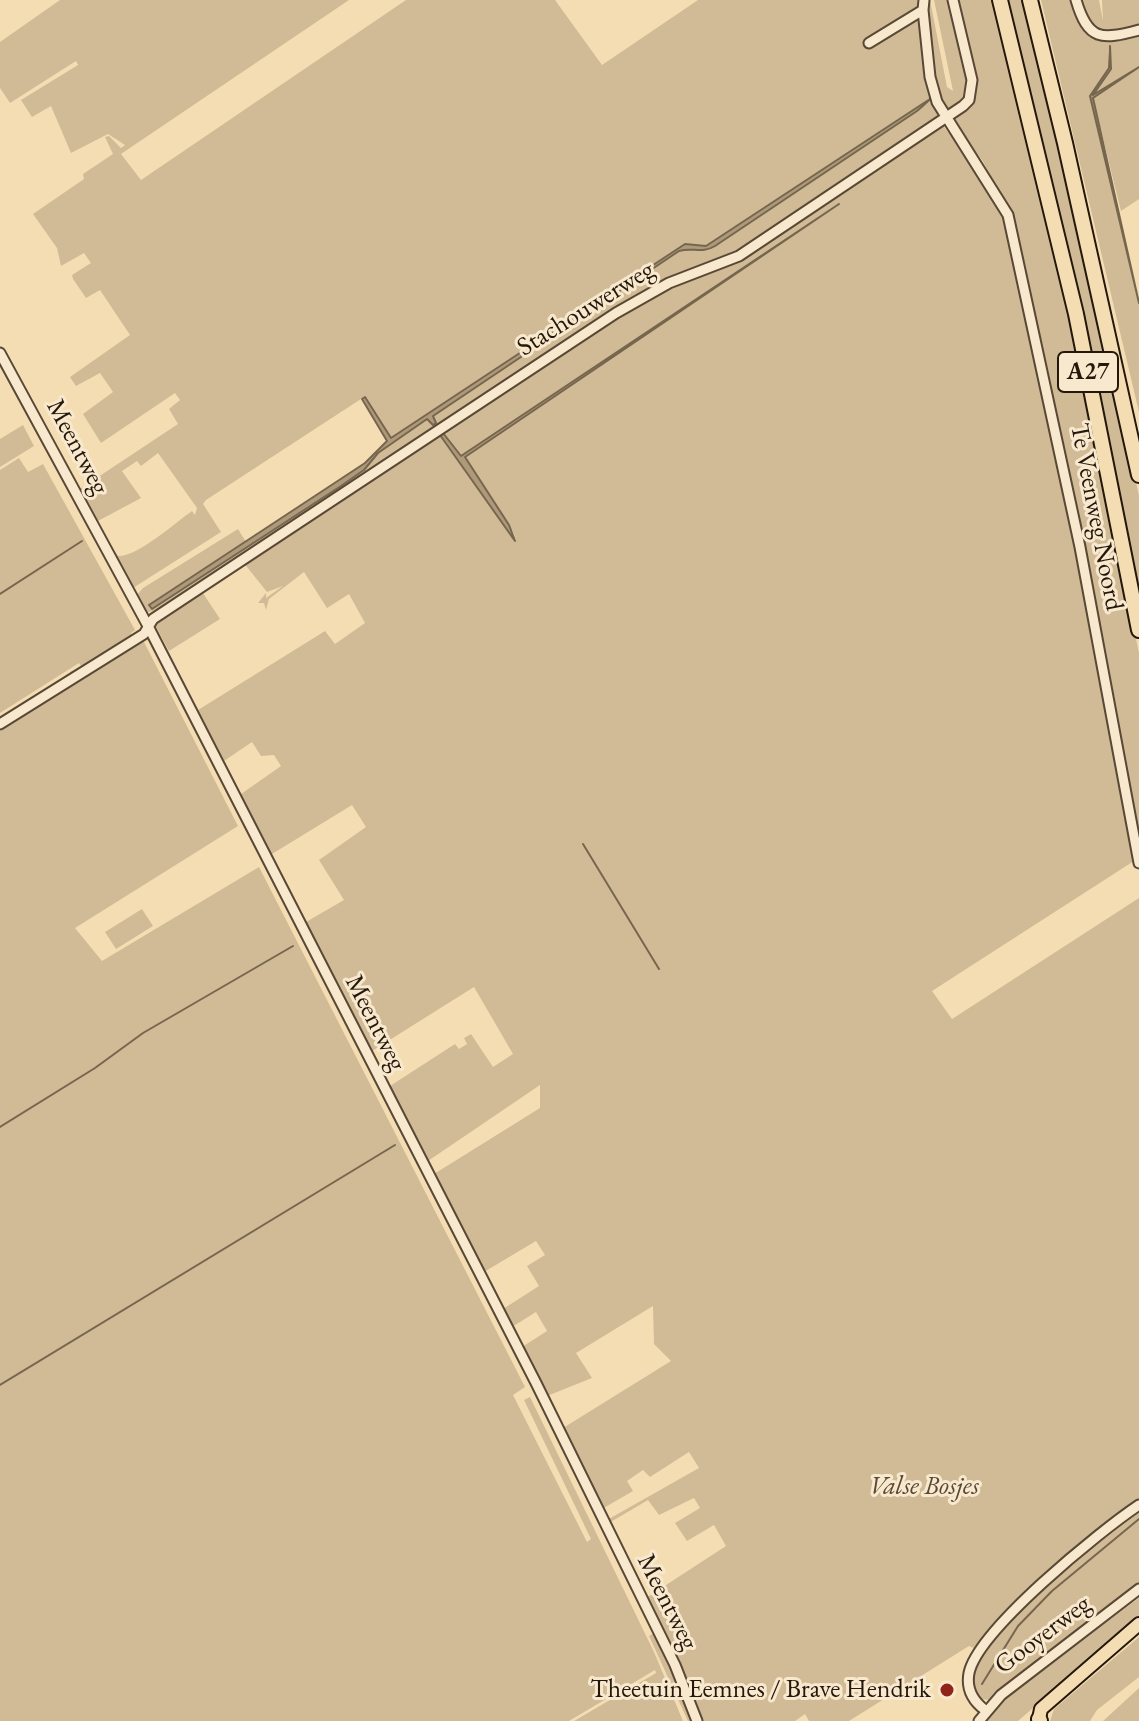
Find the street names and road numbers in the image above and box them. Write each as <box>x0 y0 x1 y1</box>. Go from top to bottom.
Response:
street label: Stachouwerweg <box>512 254 660 364</box>
road number: A27 <box>1058 352 1118 392</box>
street label: Meentweg <box>39 394 115 500</box>
street label: Te Veenweg Noord <box>1063 421 1129 613</box>
street label: Meentweg <box>338 970 412 1076</box>
street label: Meentweg <box>630 1549 704 1655</box>
street label: Gooyerweg <box>989 1589 1097 1681</box>

